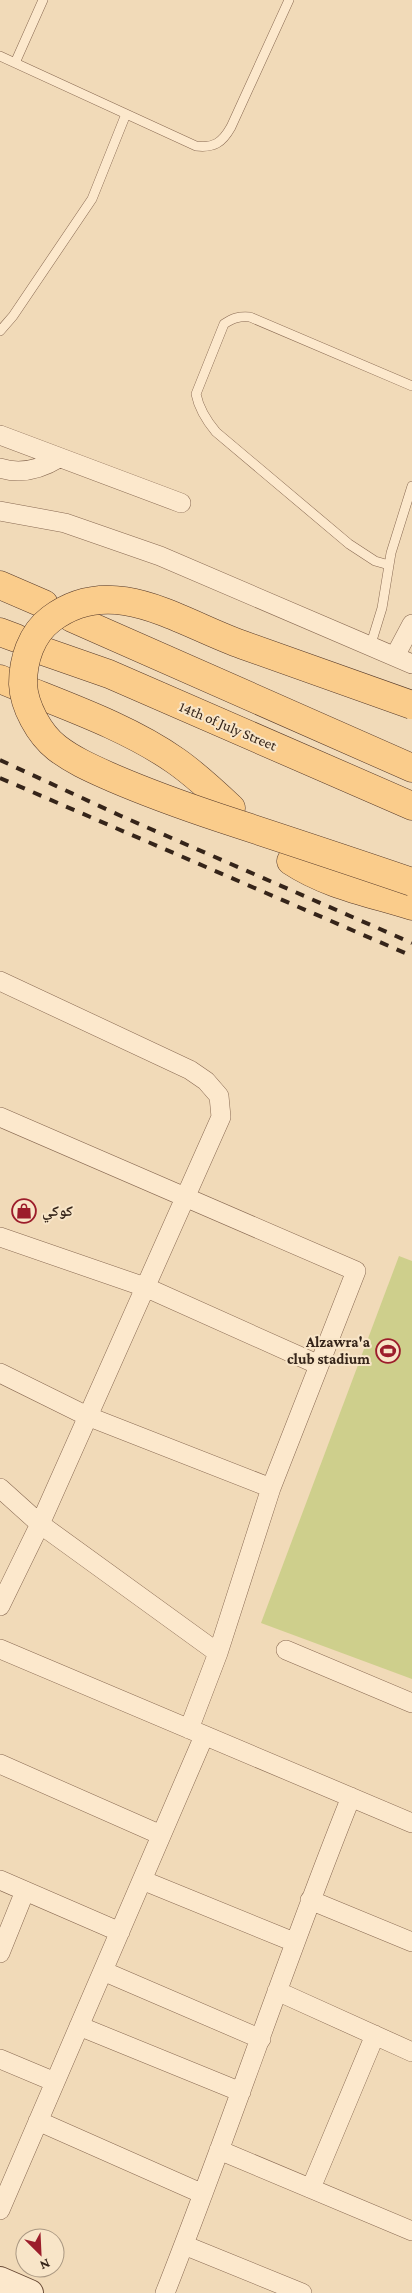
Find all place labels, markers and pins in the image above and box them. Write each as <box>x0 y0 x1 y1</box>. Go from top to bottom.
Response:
shop icon: كوكي <box>11 1198 37 1224</box>
place label: كوكي <box>42 1203 73 1223</box>
place label: Alzawra'a club stadium <box>287 1334 371 1367</box>
sports icon: Alzawra'a club stadium <box>375 1338 401 1364</box>

